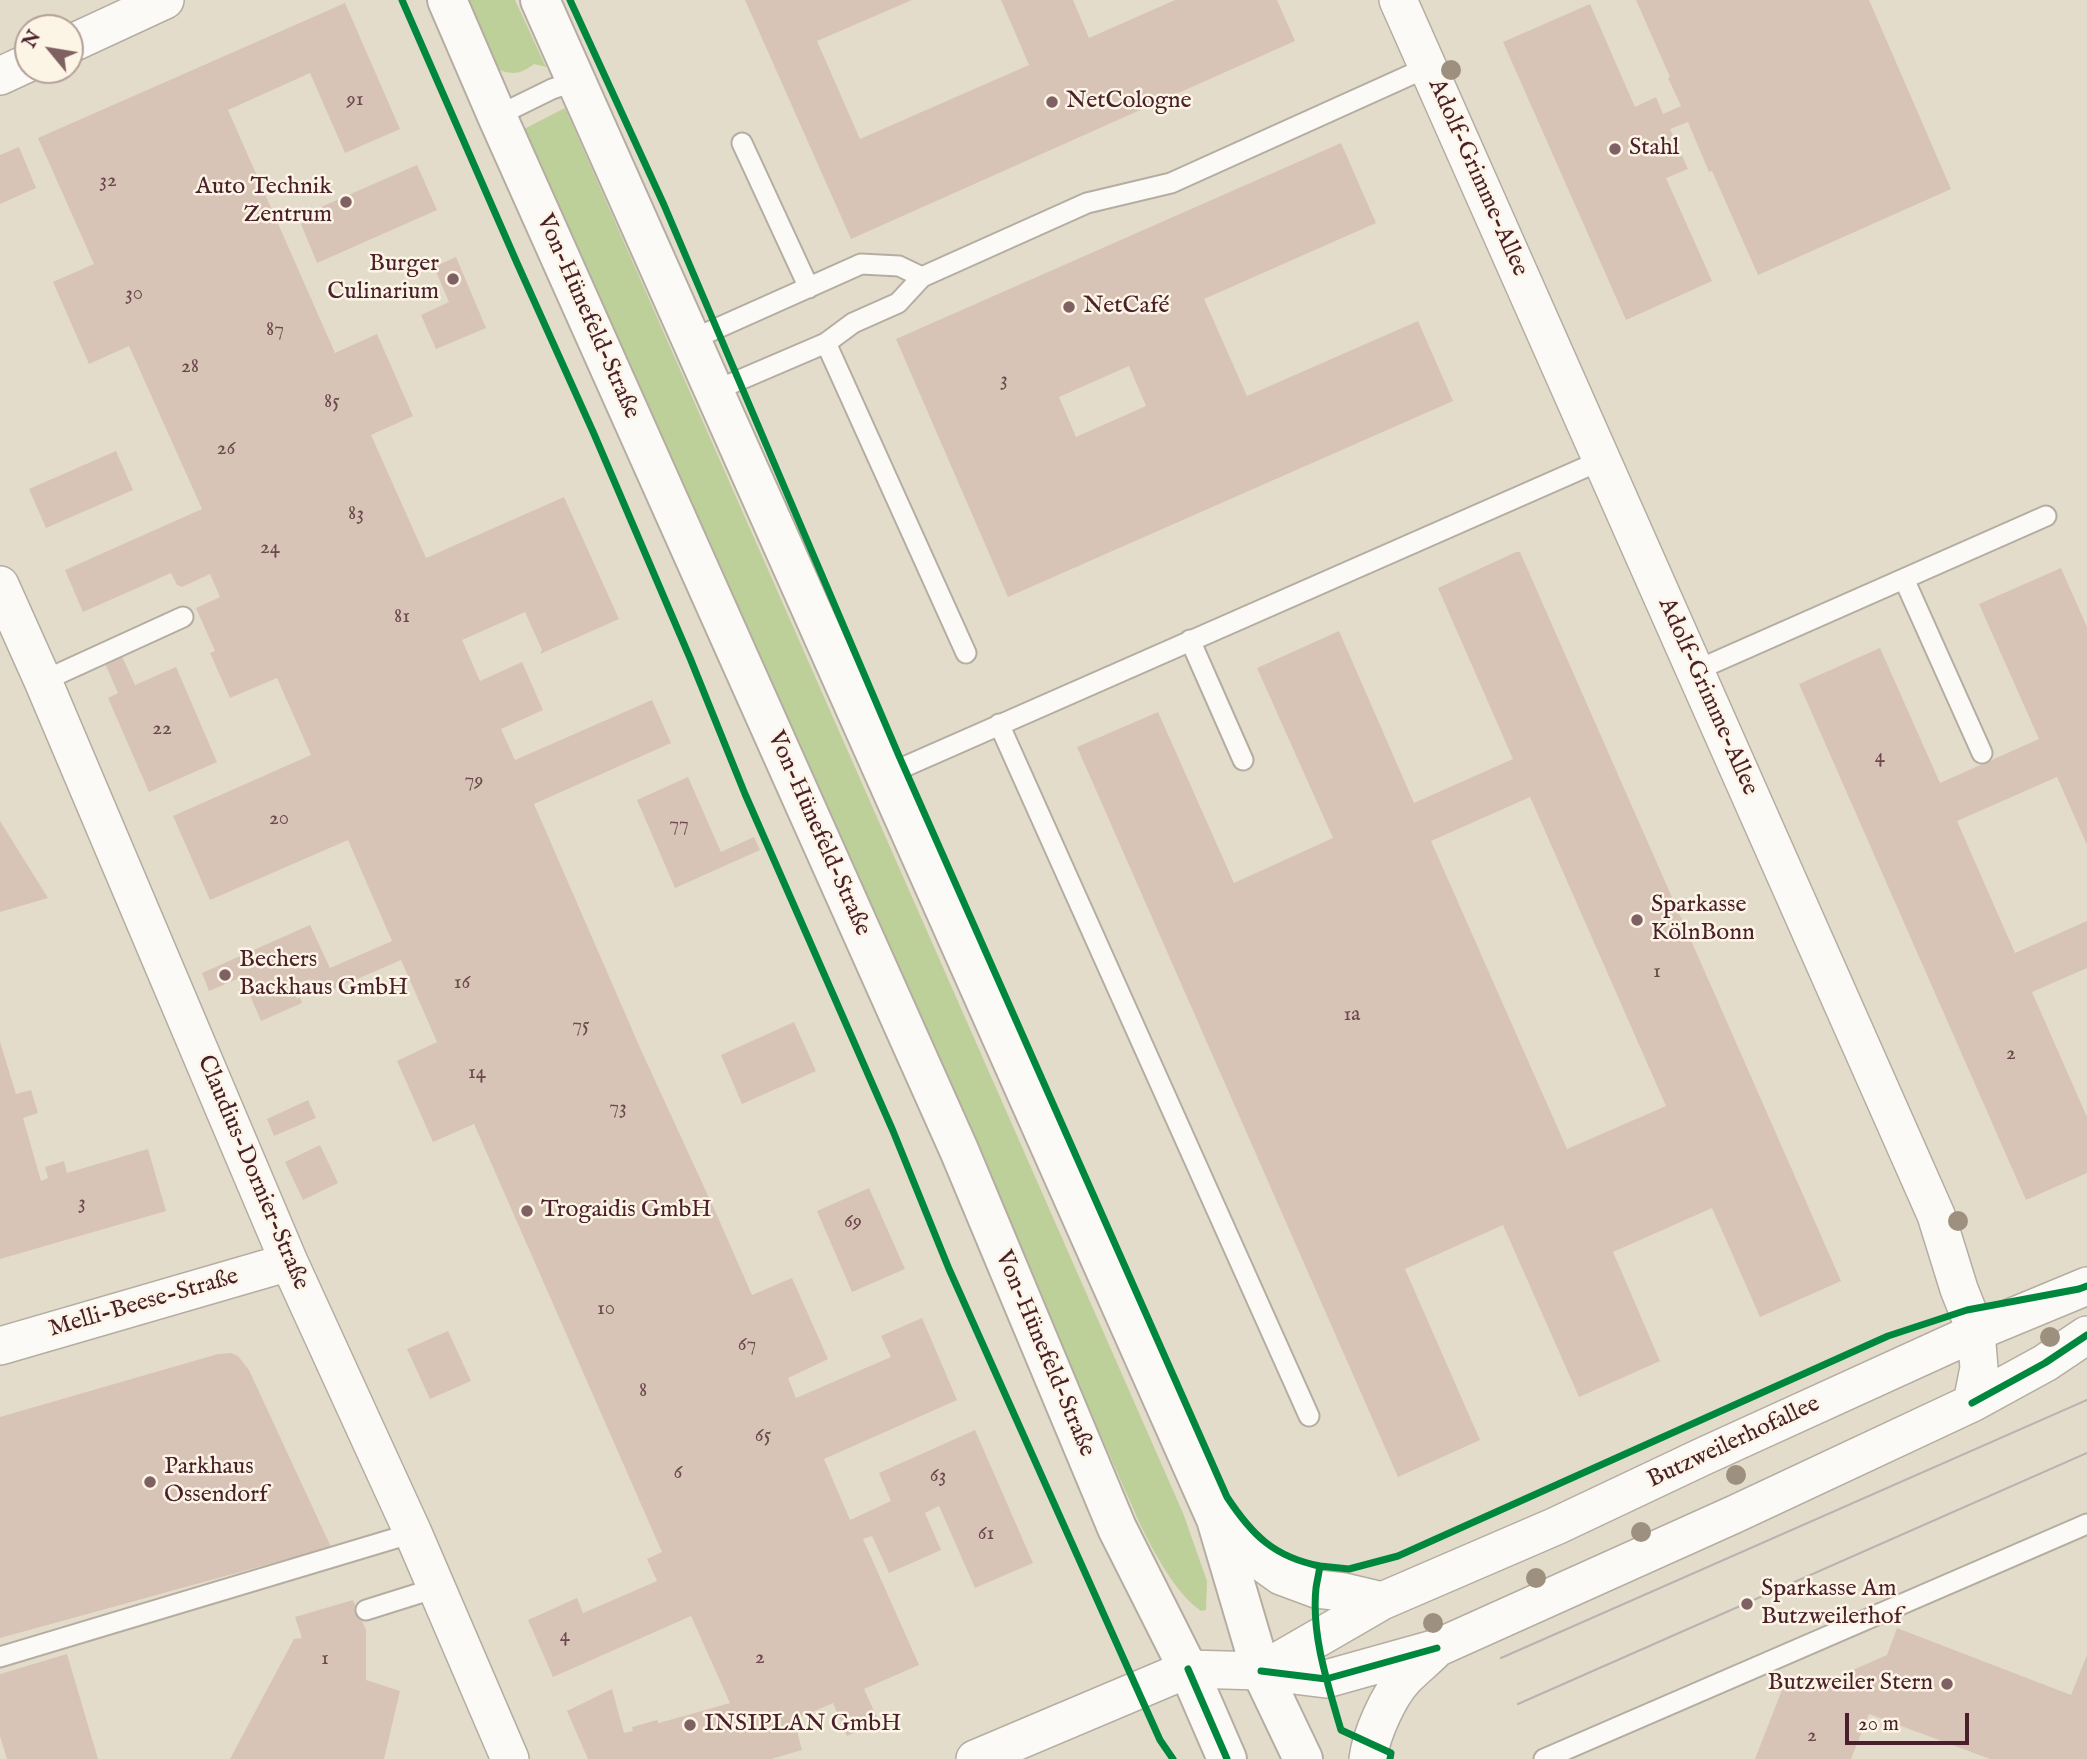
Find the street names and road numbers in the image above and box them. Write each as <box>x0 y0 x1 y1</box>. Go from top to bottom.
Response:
street label: Adolf-Grimme-Allee <box>1421 75 1533 281</box>
street label: Von-Hünefeld-Straße <box>529 210 645 424</box>
street label: Adolf-Grimme-Allee <box>1651 594 1763 800</box>
street label: Von-Hünefeld-Straße <box>760 727 876 941</box>
street label: Claudius-Dornier-Straße <box>190 1051 314 1295</box>
street label: Von-Hünefeld-Straße <box>988 1247 1100 1461</box>
street label: Melli-Beese-Straße <box>46 1263 242 1345</box>
street label: Butzweilerhofallee <box>1643 1391 1825 1495</box>

